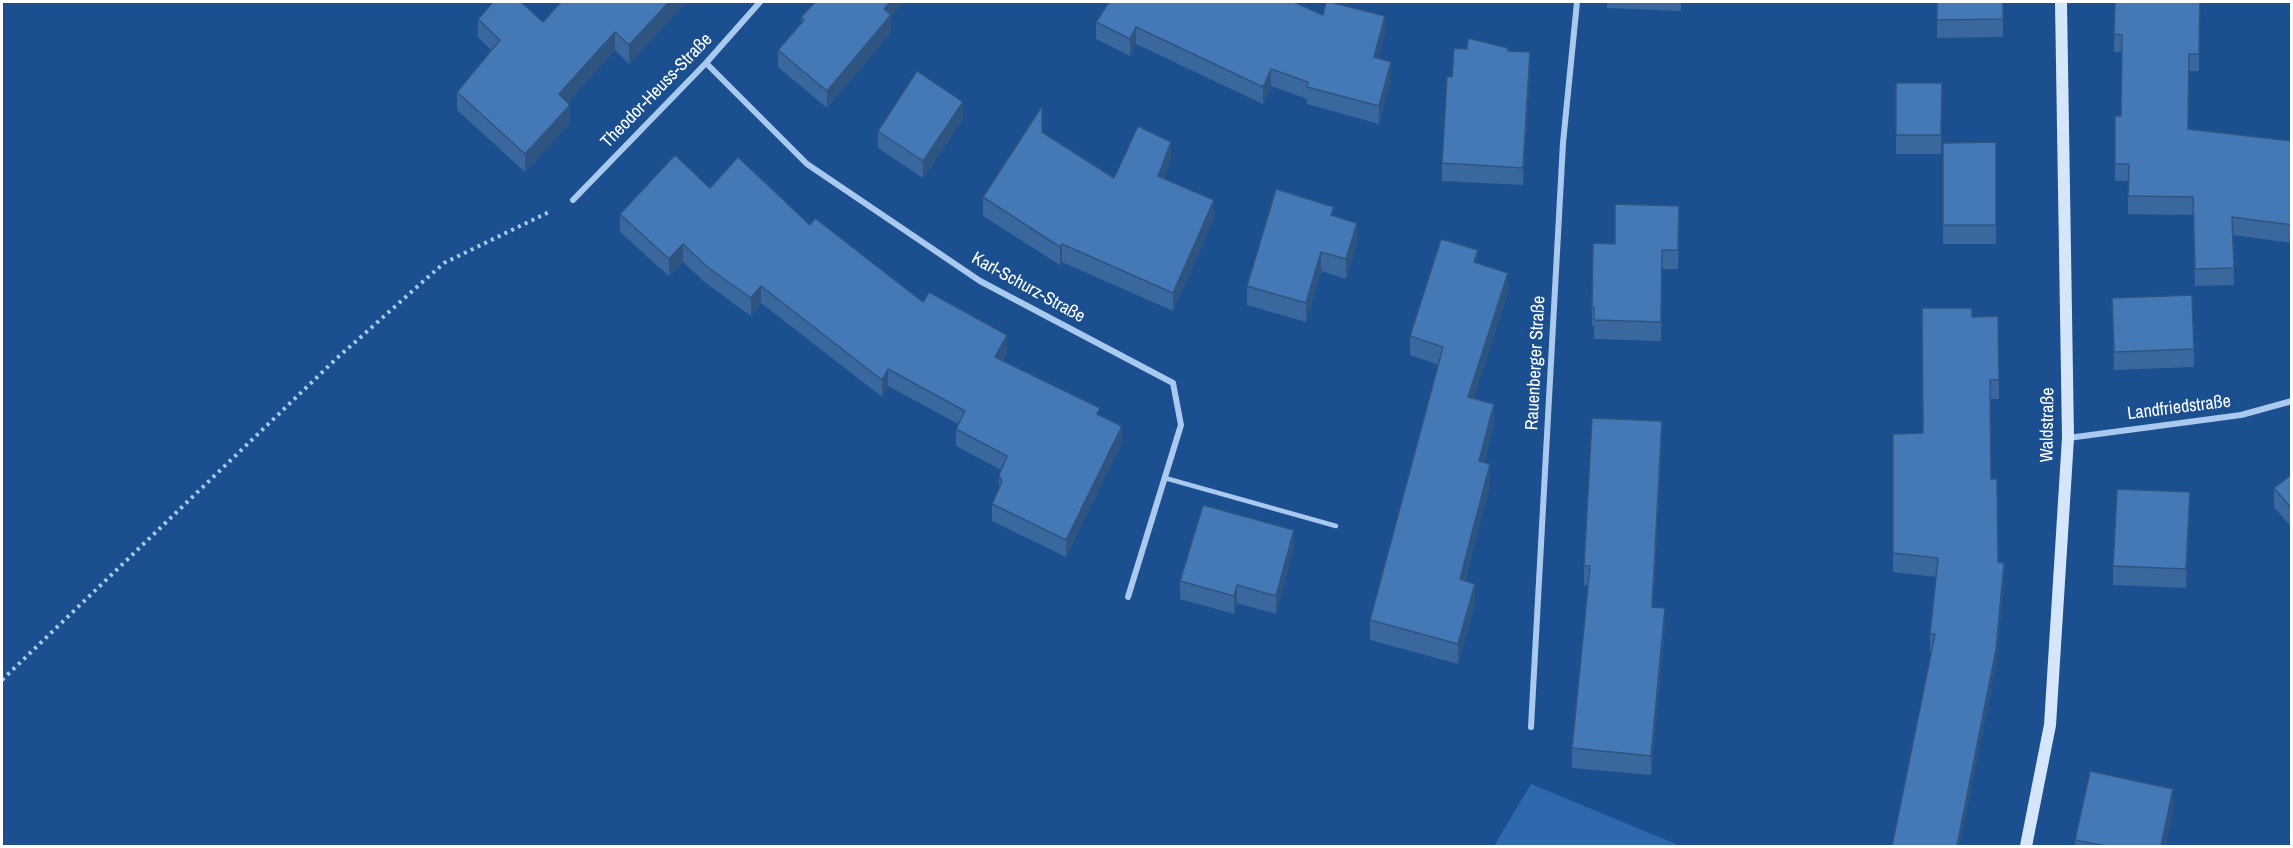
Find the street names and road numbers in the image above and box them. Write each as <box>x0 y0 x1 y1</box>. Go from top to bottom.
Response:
street label: Theodor-Heuss-Straße <box>597 29 717 153</box>
street label: Karl-Schurz-Straße <box>968 248 1088 328</box>
street label: Rauenberger Straße <box>1522 295 1550 431</box>
street label: Waldstraße <box>2037 387 2059 463</box>
street label: Landfriedstraße <box>2126 391 2232 425</box>

